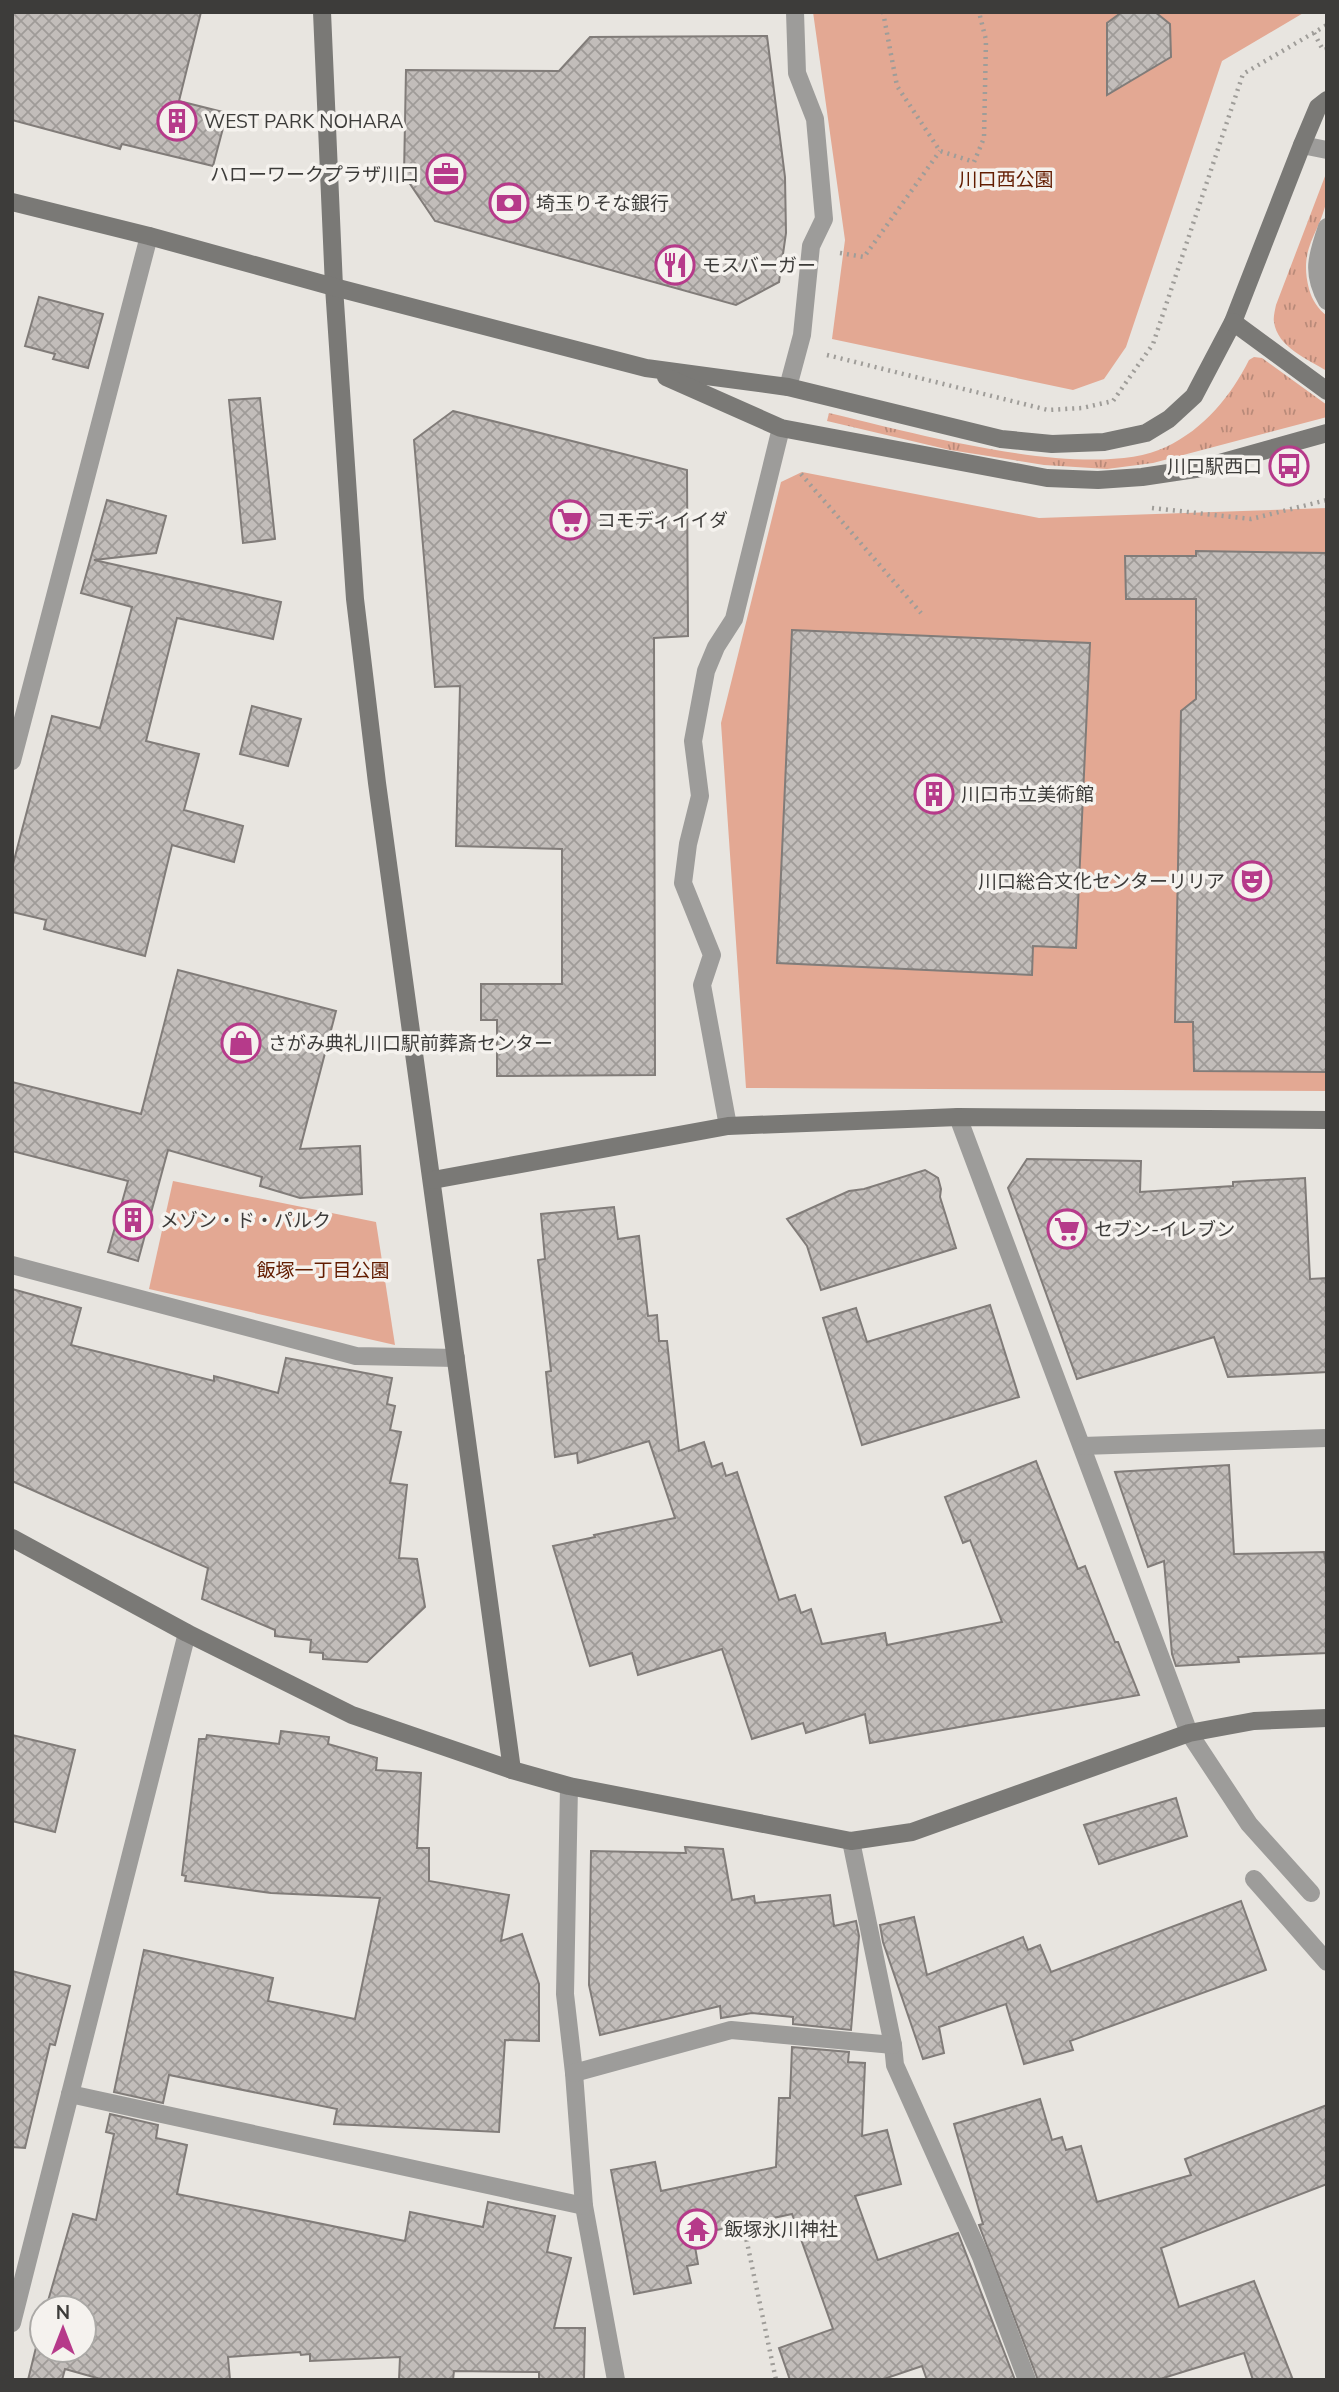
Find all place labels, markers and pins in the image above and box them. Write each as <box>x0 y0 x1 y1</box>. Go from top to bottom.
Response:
building icon: WEST PARK NOHARA <box>156 100 198 142</box>
place label: WEST PARK NOHARA <box>204 109 404 133</box>
office icon: ハローワークプラザ川口 <box>425 153 467 195</box>
place label: ハローワークプラザ川口 <box>210 162 419 186</box>
bank icon: 埼玉りそな銀行 <box>488 182 530 224</box>
place label: 埼玉りそな銀行 <box>536 191 669 215</box>
restaurant icon: モスバーガー <box>654 244 696 286</box>
place label: モスバーガー <box>702 253 816 277</box>
bus stop icon: 川口駅西口 <box>1268 445 1310 487</box>
place label: 川口駅西口 <box>1167 454 1262 478</box>
supermarket icon: コモディイイダ <box>549 499 591 541</box>
place label: コモディイイダ <box>597 508 728 532</box>
building icon: 川口市立美術館 <box>913 773 955 815</box>
place label: 川口市立美術館 <box>961 782 1094 806</box>
theatre icon: 川口総合文化センターリリア <box>1231 860 1273 902</box>
place label: 川口総合文化センターリリア <box>978 869 1225 893</box>
shop icon: さがみ典礼川口駅前葬斎センター <box>220 1022 262 1064</box>
place label: さがみ典礼川口駅前葬斎センター <box>268 1031 553 1055</box>
building icon: メゾン・ド・パルク <box>112 1199 154 1241</box>
place label: メゾン・ド・パルク <box>160 1208 331 1232</box>
supermarket icon: セブン-イレブン <box>1046 1208 1088 1250</box>
place label: セブン-イレブン <box>1094 1217 1235 1241</box>
temple icon: 飯塚氷川神社 <box>676 2208 718 2250</box>
place label: 飯塚氷川神社 <box>724 2217 838 2241</box>

